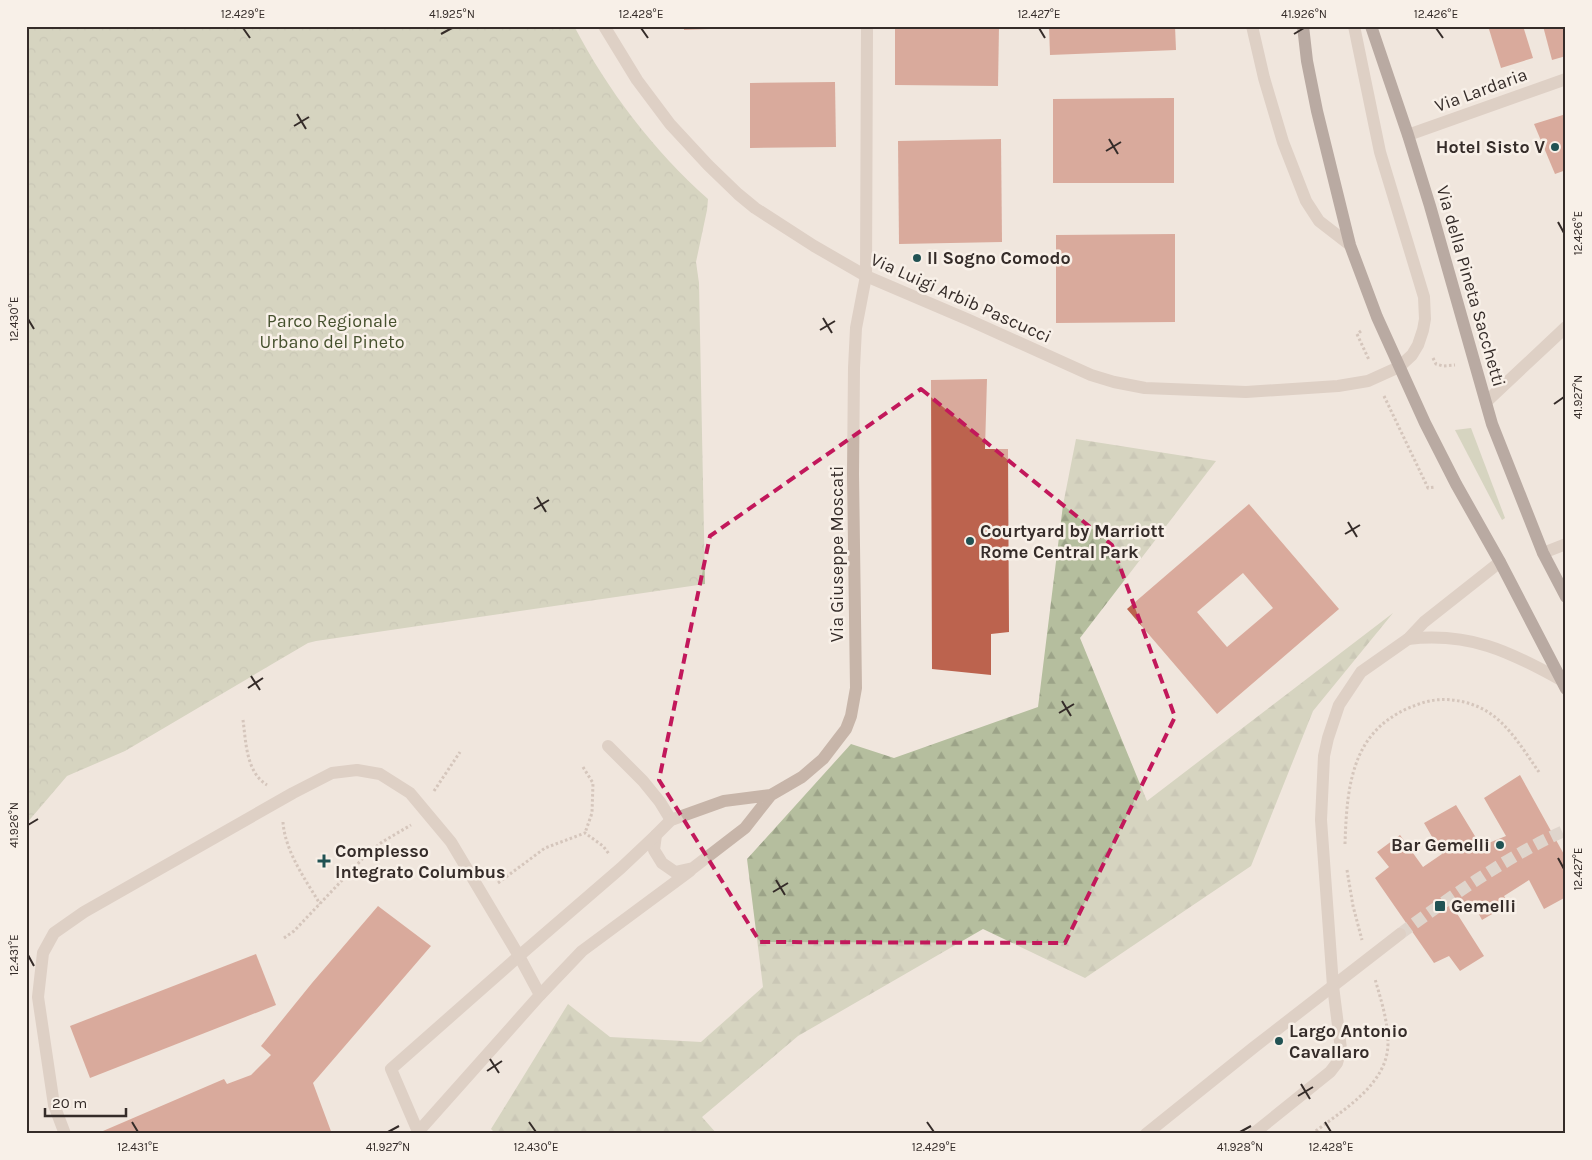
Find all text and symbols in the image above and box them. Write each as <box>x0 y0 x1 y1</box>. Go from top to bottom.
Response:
text: 12.429°E <box>221 7 265 21</box>
text: 41.925°N <box>429 7 475 21</box>
text: 12.428°E <box>619 7 663 21</box>
text: 12.427°E <box>1017 7 1061 21</box>
text: 41.926°N <box>1281 7 1327 21</box>
text: 12.426°E <box>1414 7 1458 21</box>
street label: Via Lardaria <box>1432 63 1530 117</box>
place label: Hotel Sisto V <box>1436 136 1545 158</box>
marker: Hotel Sisto V <box>1549 141 1561 153</box>
street label: Via della Pineta Sacchetti <box>1432 183 1510 389</box>
text: 12.426°E <box>1571 211 1585 255</box>
place label: Il Sogno Comodo <box>927 247 1071 269</box>
street label: Via Luigi Arbib Pascucci <box>867 248 1055 348</box>
marker: Il Sogno Comodo <box>911 252 923 264</box>
text: 12.430°E <box>7 297 21 341</box>
park label: Parco Regionale Urbano del Pineto <box>259 310 405 353</box>
text: 41.927°N <box>1571 375 1585 419</box>
street label: Via Giuseppe Moscati <box>826 466 848 642</box>
place label: Courtyard by Marriott Rome Central Park <box>980 520 1165 563</box>
marker: Courtyard by Marriott Rome Central Park <box>964 535 976 547</box>
text: 41.926°N <box>7 802 21 848</box>
place label: Bar Gemelli <box>1391 834 1490 856</box>
marker: Bar Gemelli <box>1494 839 1506 851</box>
place label: Complesso Integrato Columbus <box>335 840 506 883</box>
text: 12.427°E <box>1571 847 1585 891</box>
marker: Complesso Integrato Columbus <box>317 854 331 868</box>
place label: Gemelli <box>1451 895 1516 917</box>
marker: Gemelli <box>1433 899 1447 913</box>
text: 12.431°E <box>7 934 21 976</box>
place label: Largo Antonio Cavallaro <box>1289 1020 1408 1063</box>
marker: Largo Antonio Cavallaro <box>1273 1035 1285 1047</box>
scale bar <box>45 1085 126 1117</box>
text: 20 m <box>52 1094 87 1112</box>
text: 12.431°E <box>117 1140 159 1154</box>
text: 41.927°N <box>366 1140 410 1154</box>
text: 12.430°E <box>514 1140 558 1154</box>
text: 12.429°E <box>912 1140 956 1154</box>
text: 41.928°N <box>1217 1140 1263 1154</box>
text: 12.428°E <box>1309 1140 1353 1154</box>

